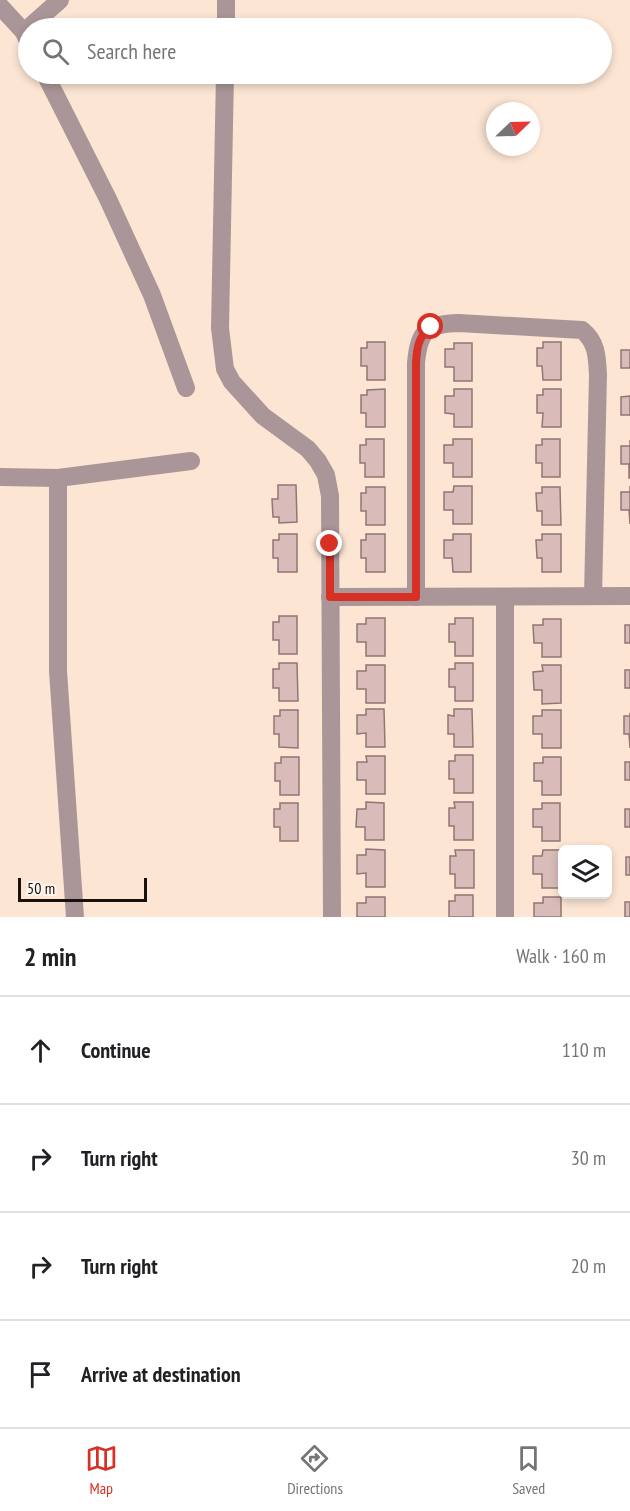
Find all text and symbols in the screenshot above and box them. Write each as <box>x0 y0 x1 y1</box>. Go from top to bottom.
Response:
search box <box>18 18 612 84</box>
icon: search <box>39 35 72 68</box>
text: Search here <box>87 37 176 65</box>
north arrow <box>486 102 540 156</box>
route start <box>417 313 443 339</box>
route end <box>316 530 342 556</box>
map controls <box>558 845 612 899</box>
button: layers <box>558 845 612 899</box>
scale bar <box>18 875 147 902</box>
text: 50 m <box>27 878 55 898</box>
text: 2 min <box>24 940 77 973</box>
text: Walk · 160 m <box>516 943 606 969</box>
icon: ahead <box>24 1034 57 1067</box>
text: Continue <box>81 1036 151 1064</box>
text: 110 m <box>562 1037 606 1063</box>
icon: right <box>24 1142 57 1175</box>
text: Turn right <box>81 1144 158 1172</box>
text: 30 m <box>571 1145 606 1171</box>
icon: right <box>24 1250 57 1283</box>
text: Turn right <box>81 1252 158 1280</box>
text: 20 m <box>571 1253 606 1279</box>
icon: arrive <box>24 1358 57 1391</box>
text: Arrive at destination <box>81 1360 241 1388</box>
tab: Map <box>85 1442 118 1498</box>
tab: Directions <box>287 1442 343 1498</box>
tab: Saved <box>512 1442 545 1498</box>

